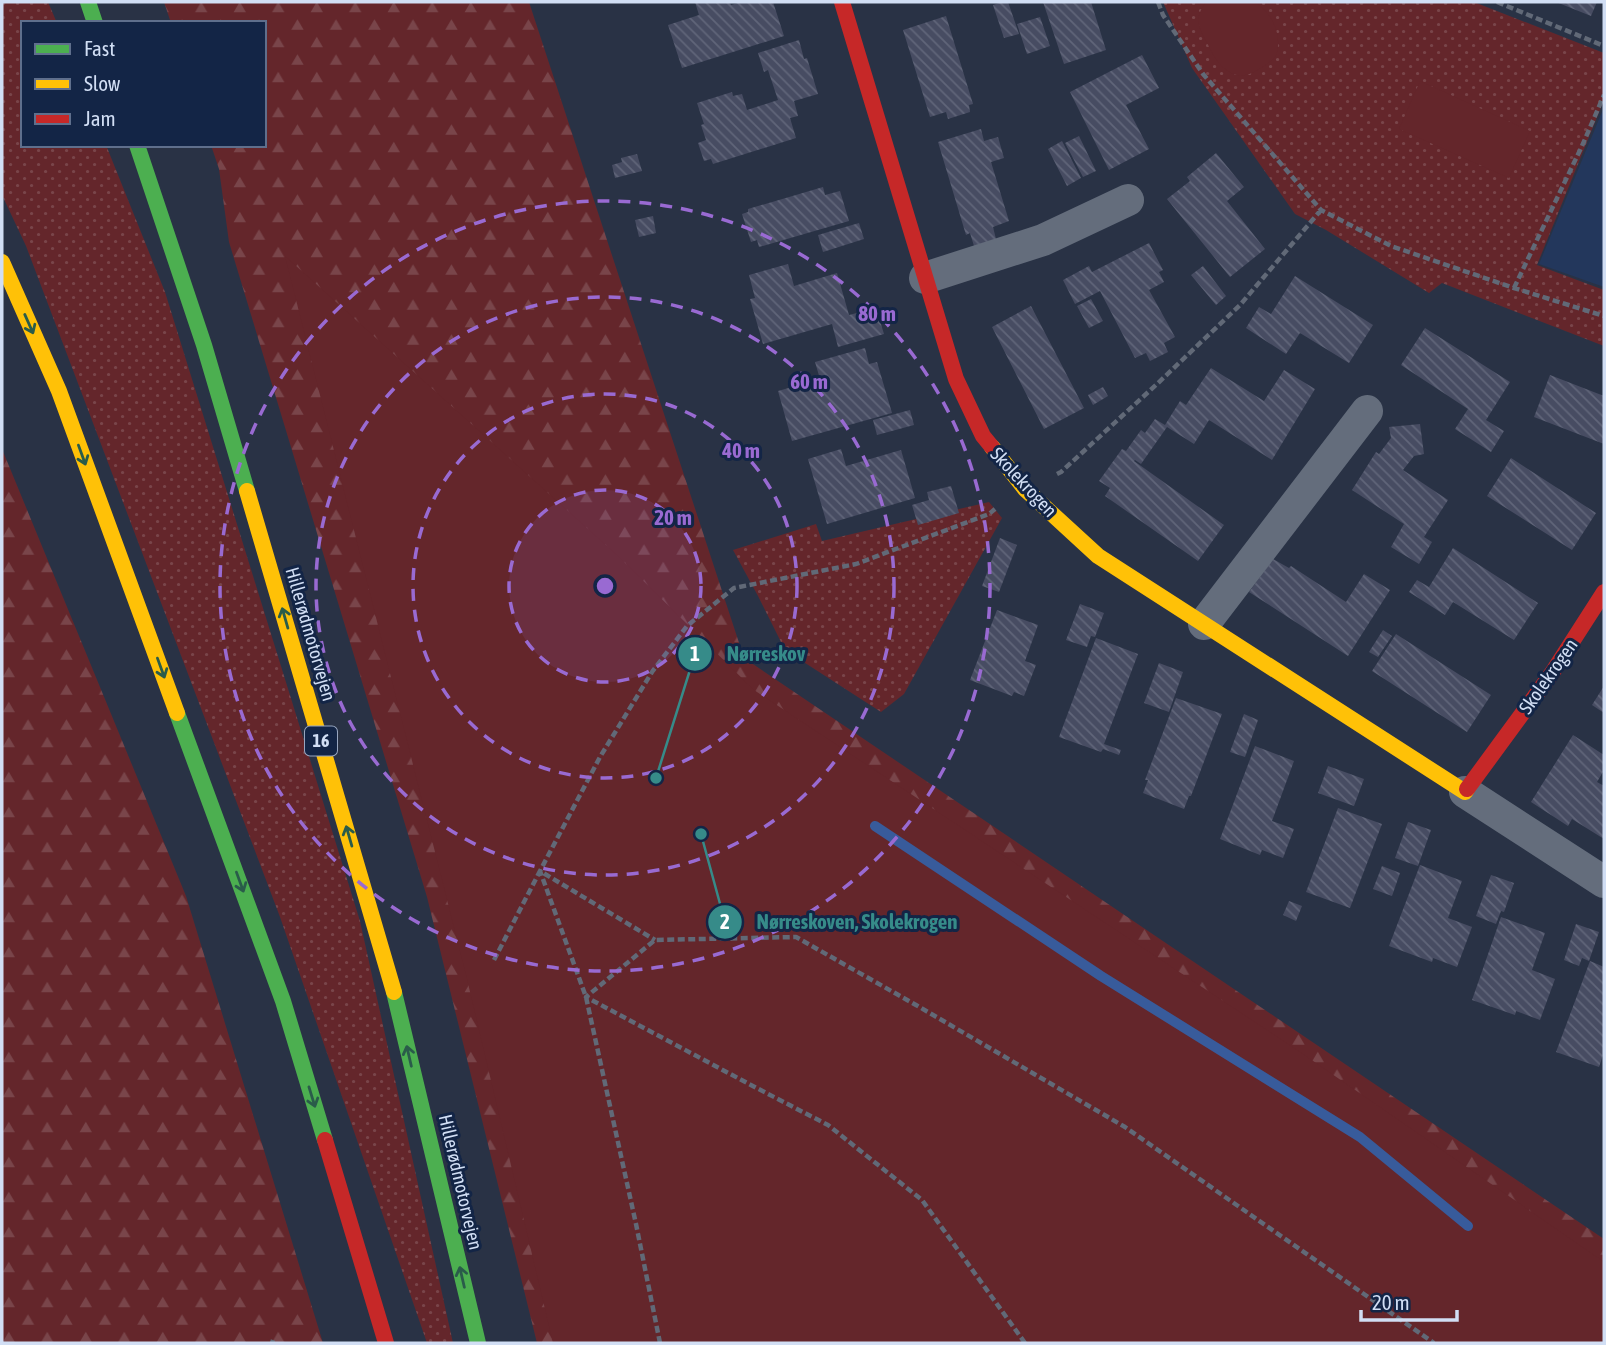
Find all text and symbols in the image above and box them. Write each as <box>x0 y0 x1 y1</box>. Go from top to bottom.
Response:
legend <box>21 21 266 147</box>
text: Fast <box>84 36 115 60</box>
text: Slow <box>84 71 121 95</box>
text: Jam <box>84 106 116 130</box>
text: 80 m <box>858 301 896 325</box>
one-way arrow <box>23 313 36 334</box>
text: 60 m <box>790 369 828 393</box>
text: 40 m <box>721 438 760 462</box>
one-way arrow <box>77 443 90 465</box>
street label: Skolekrogen <box>986 443 1062 521</box>
text: 20 m <box>654 505 692 529</box>
street label: Hillerødmotorvejen <box>281 564 341 704</box>
centre of rings <box>593 574 617 598</box>
one-way arrow <box>277 607 290 629</box>
callout: Nørreskov <box>678 633 819 675</box>
street label: Skolekrogen <box>1514 634 1582 718</box>
text: 1 <box>690 641 700 665</box>
text: Nørreskov <box>727 641 806 665</box>
one-way arrow <box>156 657 168 679</box>
road number: 16 <box>305 726 337 756</box>
one-way arrow <box>342 826 355 848</box>
one-way arrow <box>234 870 247 892</box>
callout: Nørreskoven, Skolekrogen <box>707 901 971 943</box>
text: 2 <box>720 909 730 933</box>
text: Nørreskoven, Skolekrogen <box>757 909 957 933</box>
one-way arrow <box>402 1045 415 1068</box>
one-way arrow <box>307 1086 320 1108</box>
street label: Hillerødmotorvejen <box>435 1112 487 1252</box>
one-way arrow <box>455 1266 468 1289</box>
scale bar <box>1361 1278 1457 1322</box>
text: 20 m <box>1372 1290 1410 1314</box>

